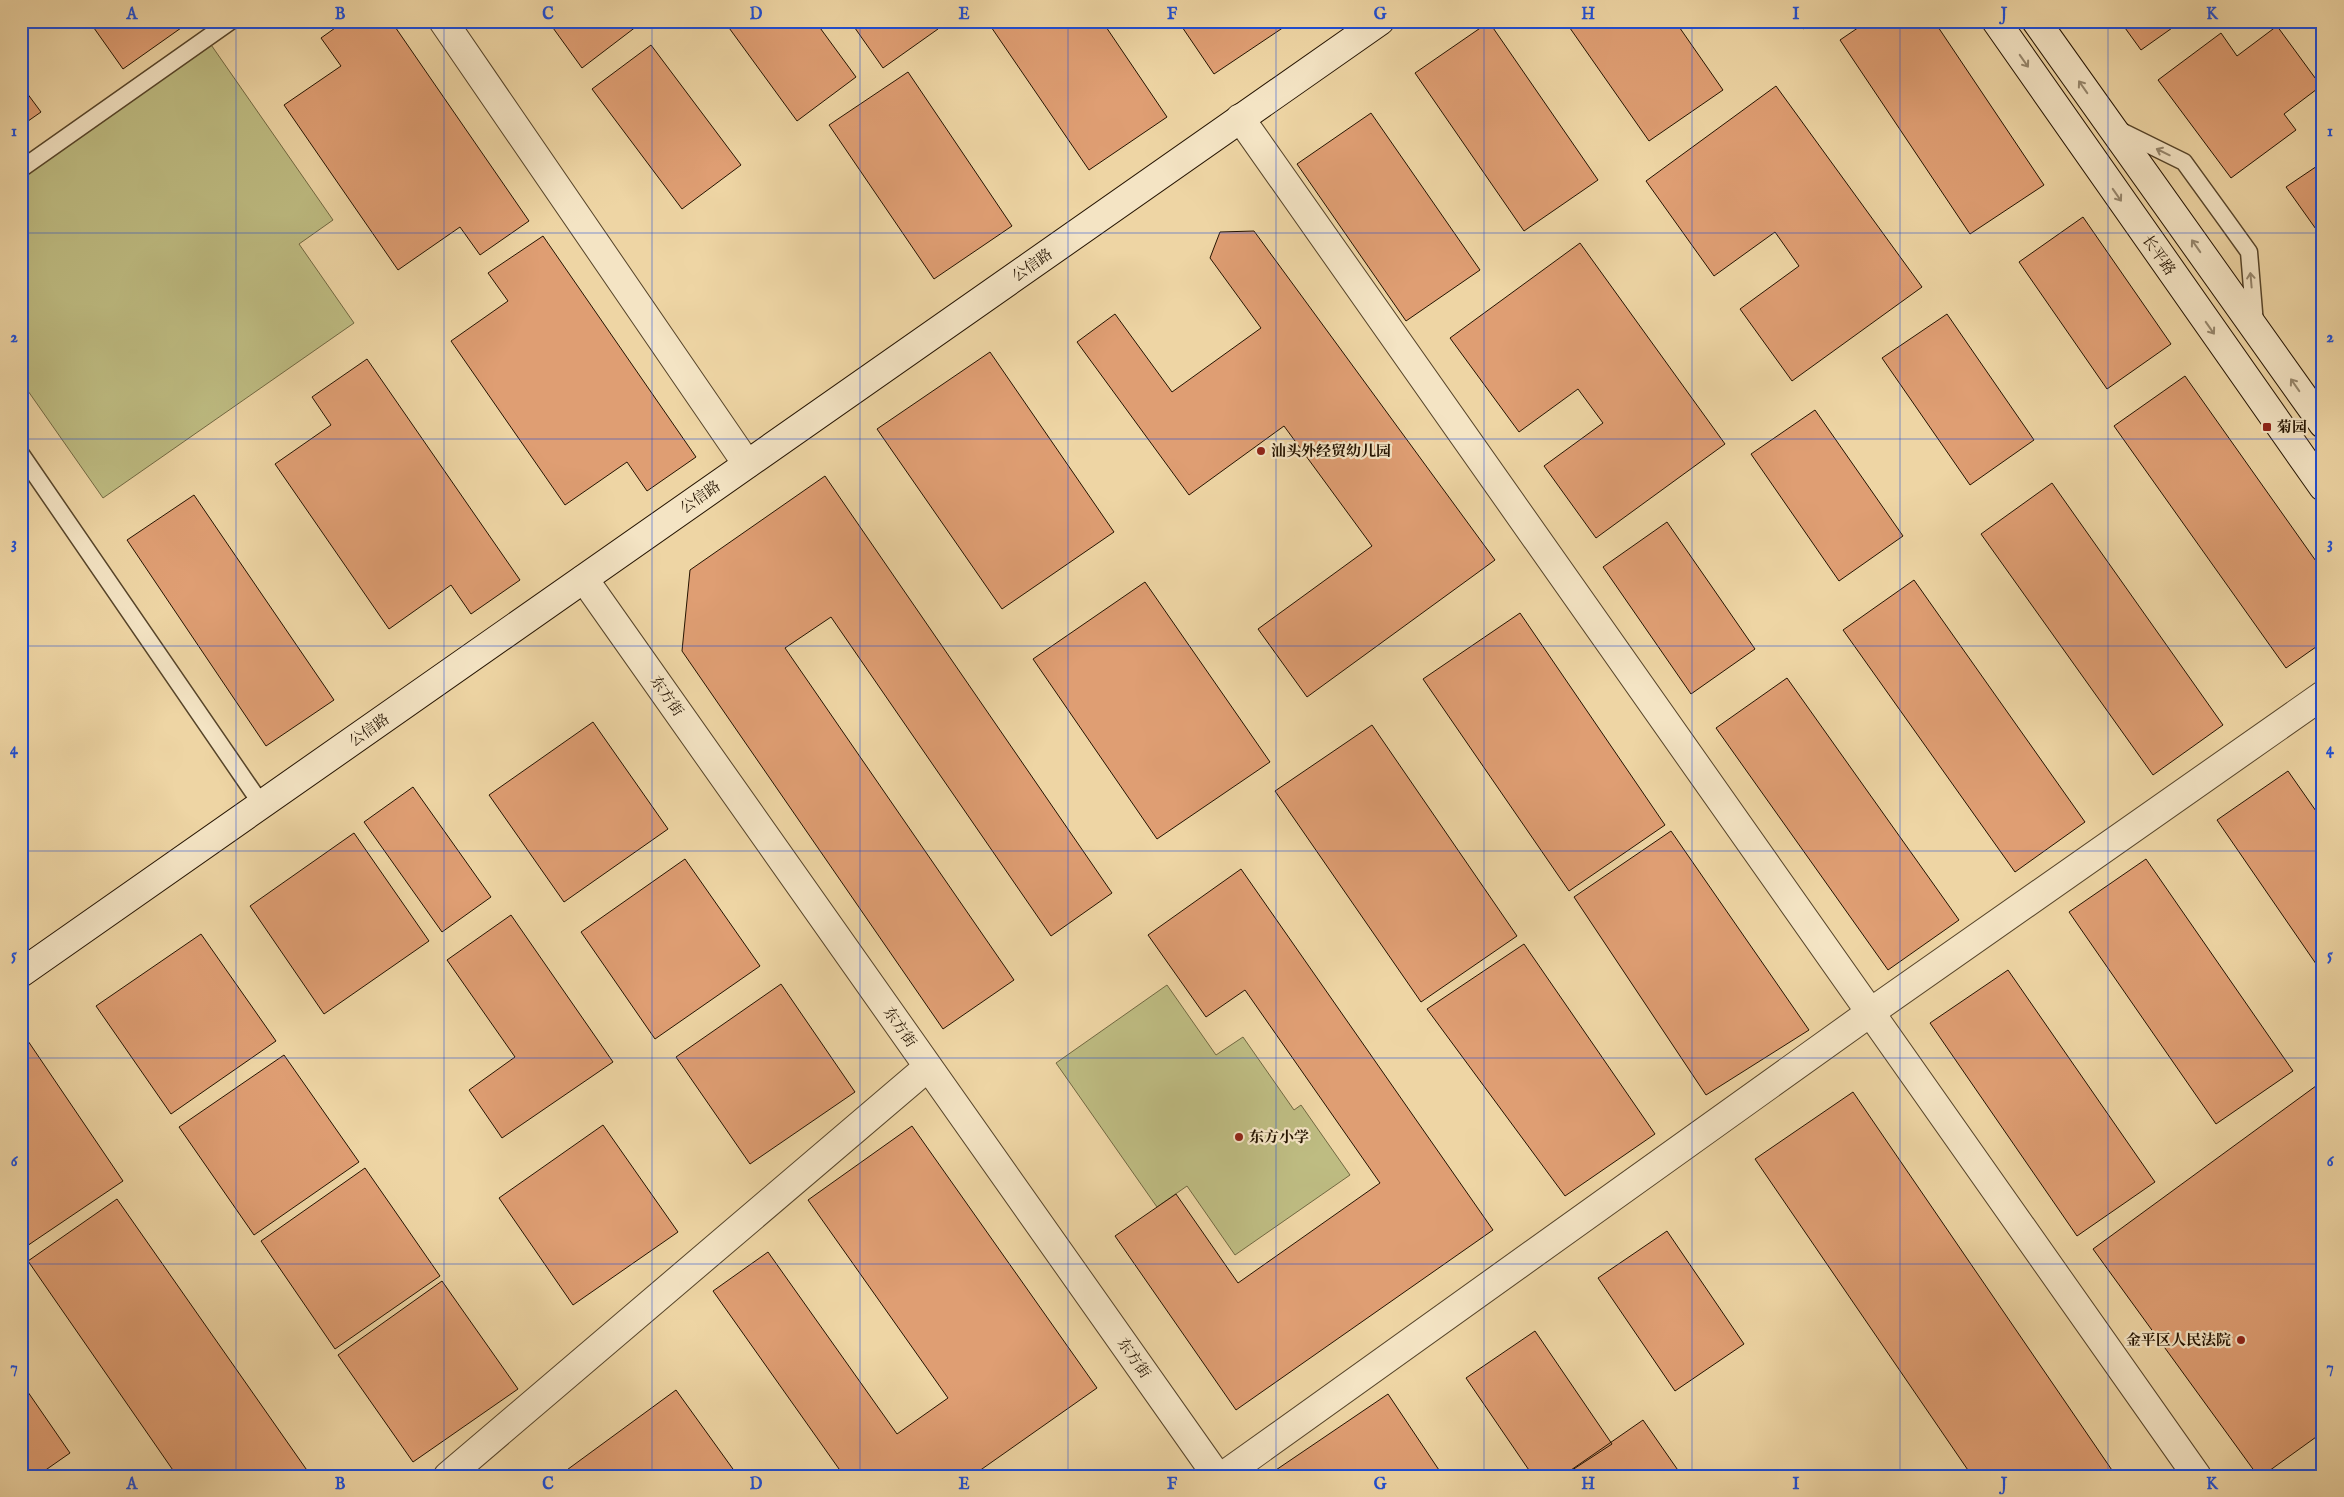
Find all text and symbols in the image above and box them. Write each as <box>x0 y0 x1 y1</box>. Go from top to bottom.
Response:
text: A <box>126 5 139 25</box>
text: B <box>335 5 346 25</box>
text: C <box>542 5 554 25</box>
text: D <box>750 5 763 25</box>
text: E <box>958 5 970 25</box>
text: F <box>1167 5 1178 25</box>
text: G <box>1374 5 1387 25</box>
text: H <box>1581 5 1595 25</box>
text: I <box>1793 5 1800 25</box>
text: J <box>1999 5 2008 25</box>
text: K <box>2206 5 2219 25</box>
one-way arrow <box>2019 54 2029 68</box>
one-way arrow <box>2078 80 2088 94</box>
text: 1 <box>11 122 17 142</box>
text: 1 <box>2327 122 2333 142</box>
one-way arrow <box>2156 147 2171 156</box>
one-way arrow <box>2112 187 2122 201</box>
street label: 长平路 <box>2138 231 2179 279</box>
one-way arrow <box>2191 240 2201 254</box>
street label: 公信路 <box>1008 245 1056 286</box>
one-way arrow <box>2246 273 2256 289</box>
one-way arrow <box>2205 321 2215 335</box>
text: 2 <box>10 328 18 348</box>
text: 2 <box>2326 328 2334 348</box>
one-way arrow <box>2289 378 2300 392</box>
place label: 菊园 <box>2277 418 2307 437</box>
marker: 菊园 <box>2261 421 2273 433</box>
place label: 汕头外经贸幼儿园 <box>1271 442 1391 461</box>
marker: 汕头外经贸幼儿园 <box>1255 445 1267 457</box>
street label: 公信路 <box>676 477 724 518</box>
text: 3 <box>11 534 17 554</box>
text: 3 <box>2327 534 2333 554</box>
street label: 东方街 <box>646 672 687 720</box>
street label: 公信路 <box>345 710 393 751</box>
text: 4 <box>10 740 19 760</box>
text: 4 <box>2326 740 2335 760</box>
text: 5 <box>11 946 17 966</box>
text: 5 <box>2327 946 2333 966</box>
street label: 东方街 <box>879 1003 920 1051</box>
place label: 东方小学 <box>1249 1128 1309 1147</box>
marker: 东方小学 <box>1233 1131 1245 1143</box>
text: 6 <box>11 1152 19 1172</box>
text: 6 <box>2327 1152 2335 1172</box>
place label: 金平区人民法院 <box>2126 1331 2231 1350</box>
street label: 东方街 <box>1113 1334 1154 1382</box>
marker: 金平区人民法院 <box>2235 1334 2247 1346</box>
text: 7 <box>10 1358 18 1378</box>
text: 7 <box>2326 1358 2334 1378</box>
text: A <box>126 1475 139 1495</box>
text: B <box>335 1475 346 1495</box>
text: C <box>542 1475 554 1495</box>
text: D <box>750 1475 763 1495</box>
text: E <box>958 1475 970 1495</box>
text: F <box>1167 1475 1178 1495</box>
text: G <box>1374 1475 1387 1495</box>
text: H <box>1581 1475 1595 1495</box>
text: I <box>1793 1475 1800 1495</box>
text: J <box>1999 1475 2008 1495</box>
text: K <box>2206 1475 2219 1495</box>

